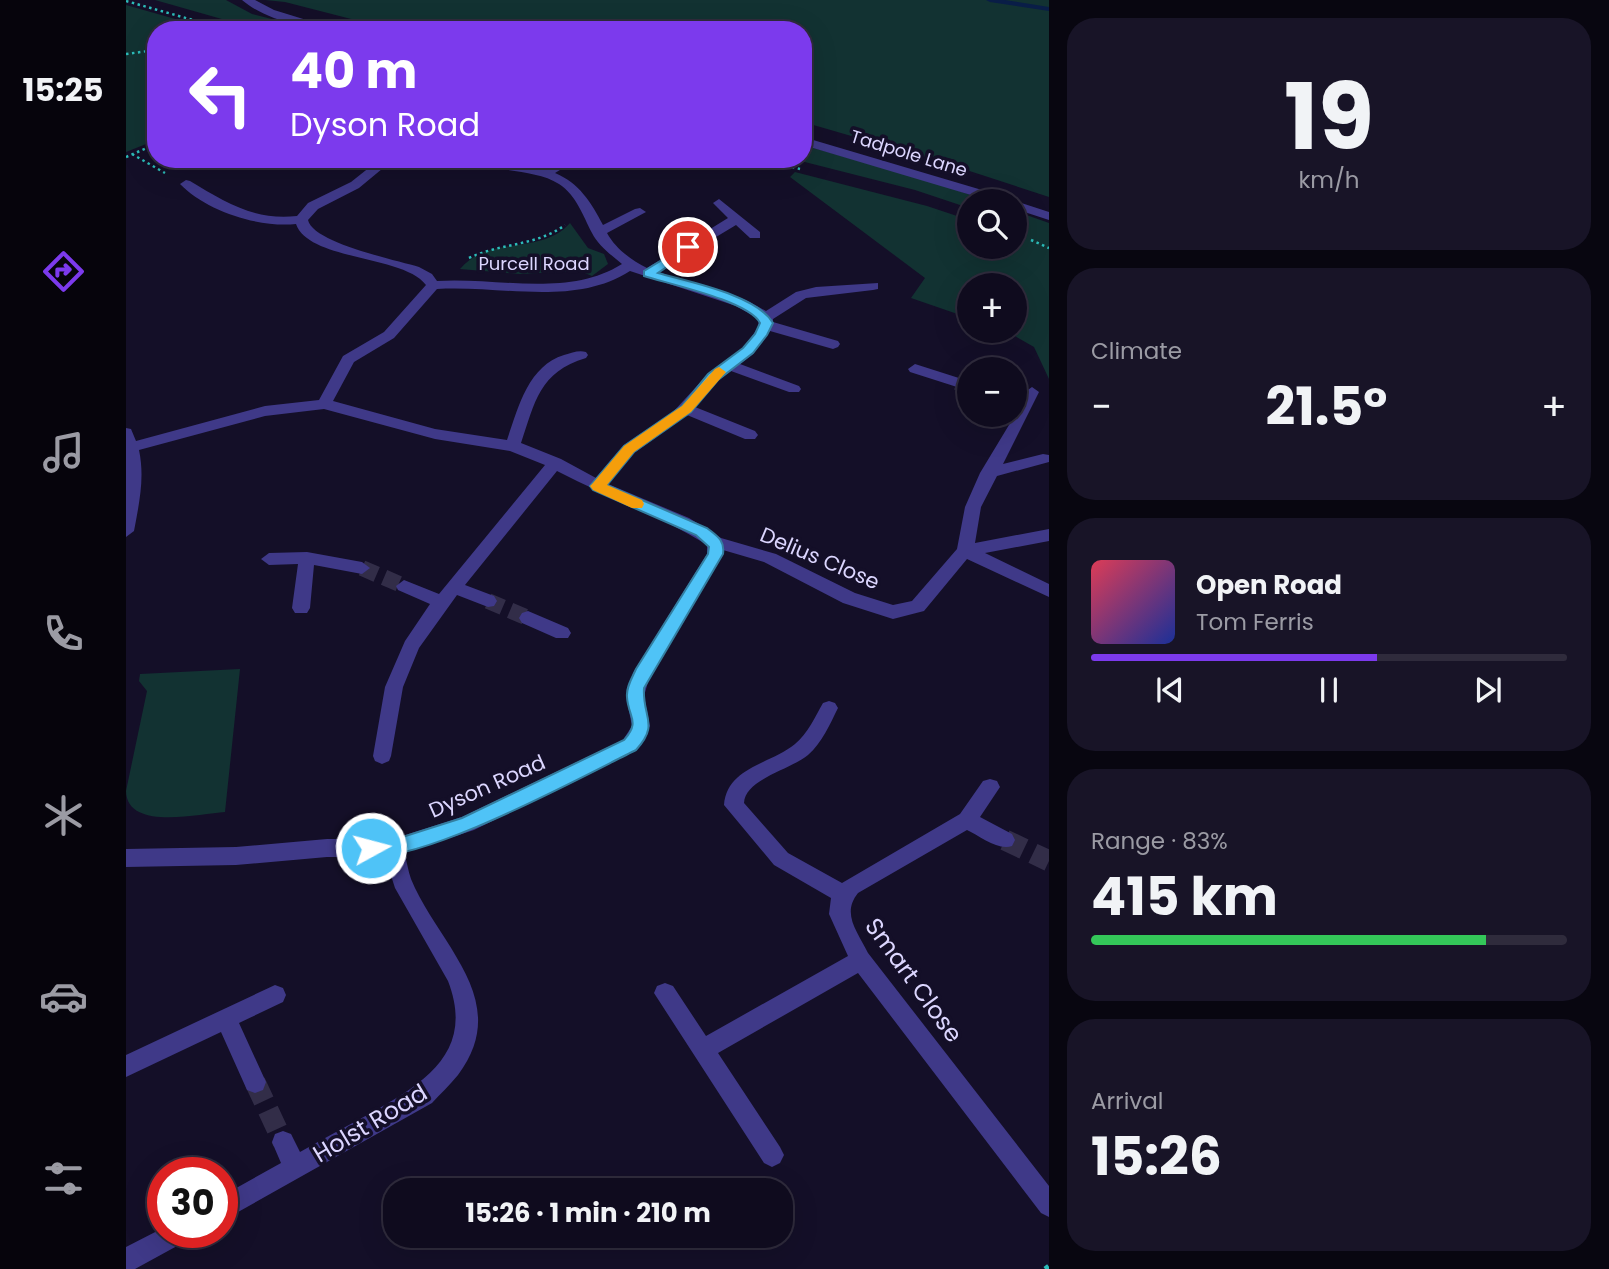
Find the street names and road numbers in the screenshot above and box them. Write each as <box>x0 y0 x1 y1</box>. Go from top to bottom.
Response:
street label: Tadpole Lane <box>848 123 970 183</box>
street label: Purcell Road <box>478 251 590 276</box>
street label: Delius Close <box>756 520 884 596</box>
street label: Dyson Road <box>424 747 550 825</box>
street label: Smart Close <box>858 911 970 1049</box>
street label: Holst Road <box>307 1076 433 1170</box>

